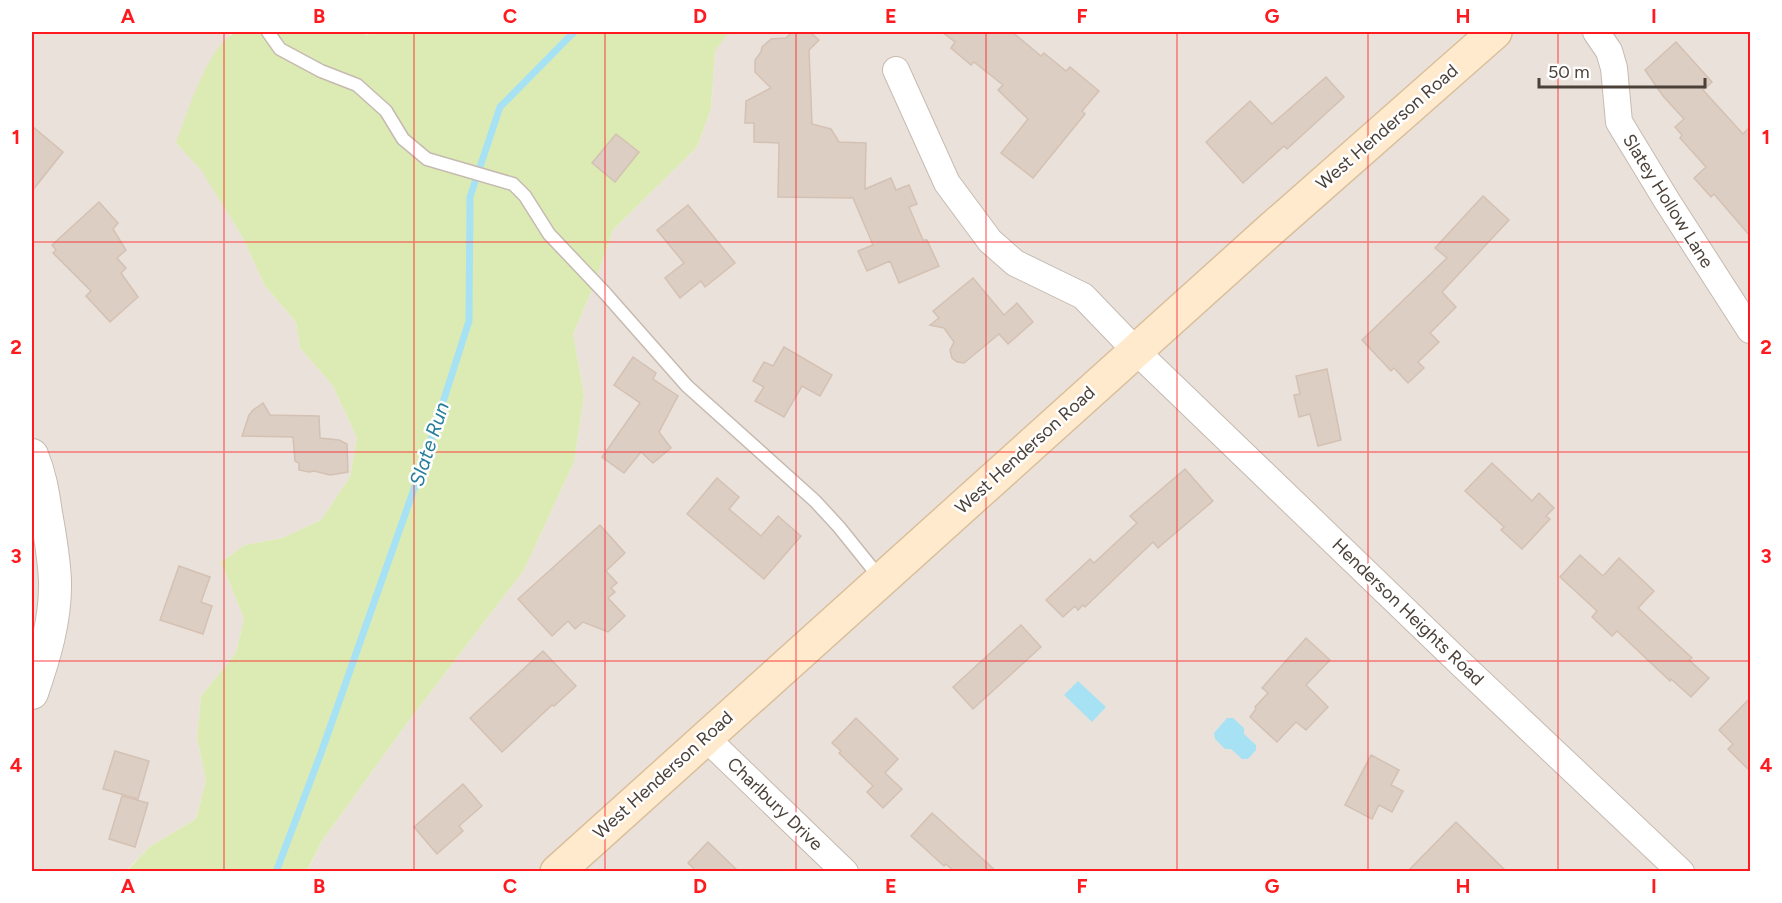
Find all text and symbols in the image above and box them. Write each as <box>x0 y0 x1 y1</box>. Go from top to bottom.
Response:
text: A <box>121 4 136 28</box>
text: B <box>313 4 325 28</box>
text: C <box>503 4 517 28</box>
text: D <box>693 4 707 28</box>
text: E <box>885 4 897 28</box>
text: F <box>1076 4 1088 28</box>
text: G <box>1265 4 1280 28</box>
text: H <box>1456 4 1471 28</box>
text: I <box>1651 4 1657 28</box>
scale bar <box>1539 51 1706 89</box>
street label: West Henderson Road <box>1312 59 1462 195</box>
text: 50 m <box>1548 61 1590 83</box>
text: 1 <box>12 125 20 149</box>
text: 1 <box>1762 125 1770 149</box>
street label: Slatey Hollow Lane <box>1618 130 1718 272</box>
text: 2 <box>10 335 22 359</box>
text: 2 <box>1760 335 1772 359</box>
street label: West Henderson Road <box>951 381 1099 519</box>
water label: Slate Run <box>404 399 454 489</box>
street label: Henderson Heights Road <box>1328 534 1488 690</box>
text: 3 <box>10 544 22 568</box>
text: 3 <box>1760 544 1772 568</box>
street label: West Henderson Road <box>589 706 737 844</box>
text: 4 <box>10 753 23 777</box>
street label: Charlbury Drive <box>723 753 828 855</box>
text: 4 <box>1760 753 1773 777</box>
text: A <box>121 874 136 898</box>
text: B <box>313 874 325 898</box>
text: C <box>503 874 517 898</box>
text: D <box>693 874 707 898</box>
text: E <box>885 874 897 898</box>
text: F <box>1076 874 1088 898</box>
text: G <box>1265 874 1280 898</box>
text: H <box>1456 874 1471 898</box>
text: I <box>1651 874 1657 898</box>

